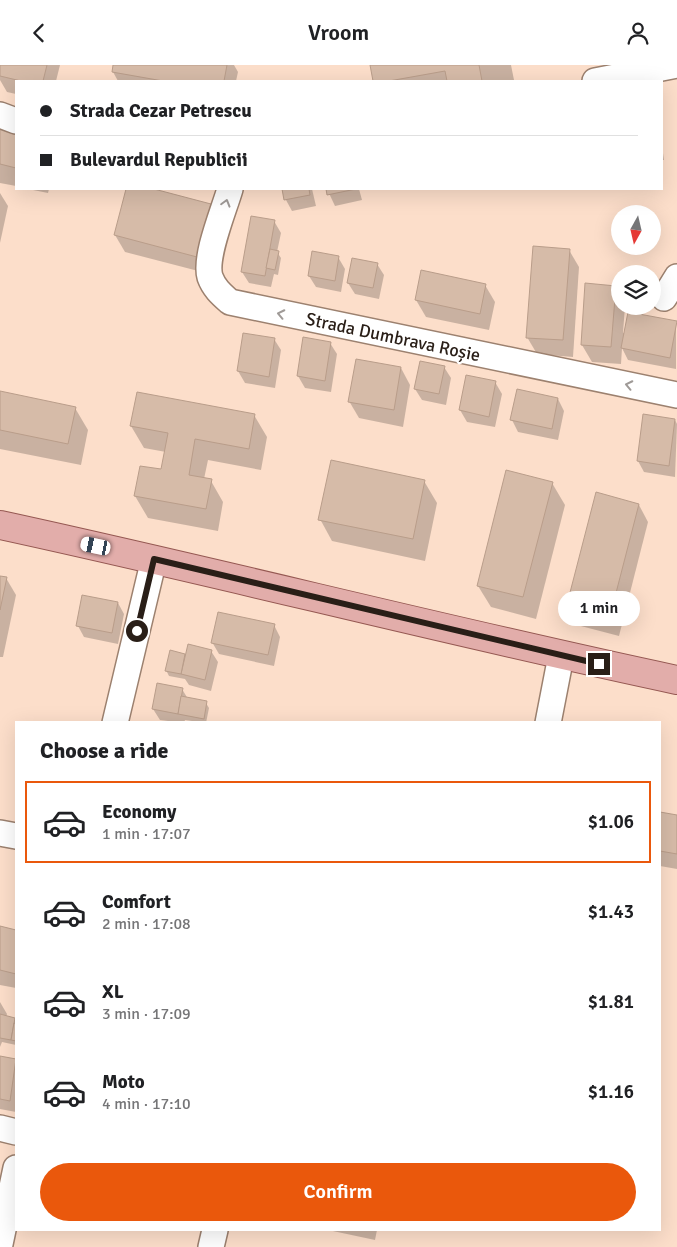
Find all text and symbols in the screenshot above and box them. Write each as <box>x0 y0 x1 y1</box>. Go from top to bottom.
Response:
icon: back <box>25 19 53 47</box>
text: Vroom <box>308 19 369 46</box>
icon: person <box>624 19 652 47</box>
text: Strada Cezar Petrescu <box>70 99 252 123</box>
text: Bulevardul Republicii <box>70 148 248 172</box>
one-way arrow <box>221 199 231 207</box>
north arrow <box>611 205 661 255</box>
map controls <box>611 205 661 315</box>
button: layers <box>611 265 661 315</box>
street label: Strada Dumbrava Roșie <box>304 308 482 366</box>
one-way arrow <box>277 309 286 320</box>
one-way arrow <box>625 380 634 391</box>
car <box>79 536 112 556</box>
callout: 1 min <box>558 591 640 627</box>
text: 1 min <box>580 598 618 618</box>
route start <box>126 620 148 642</box>
route end <box>588 653 610 675</box>
text: Choose a ride <box>40 737 168 764</box>
icon: car <box>42 800 87 845</box>
text: Economy <box>102 800 176 824</box>
text: $1.06 <box>588 810 634 834</box>
text: 1 min · 17:07 <box>102 824 191 844</box>
icon: car <box>42 890 87 935</box>
text: Comfort <box>102 890 171 914</box>
text: $1.43 <box>588 900 634 924</box>
text: 2 min · 17:08 <box>102 914 191 934</box>
icon: car <box>42 980 87 1025</box>
text: XL <box>102 980 124 1004</box>
text: $1.81 <box>588 990 634 1014</box>
text: 3 min · 17:09 <box>102 1004 191 1024</box>
icon: car <box>42 1070 87 1115</box>
text: Moto <box>102 1070 145 1094</box>
text: $1.16 <box>588 1080 634 1104</box>
text: 4 min · 17:10 <box>102 1094 191 1114</box>
button: Confirm <box>40 1163 636 1221</box>

